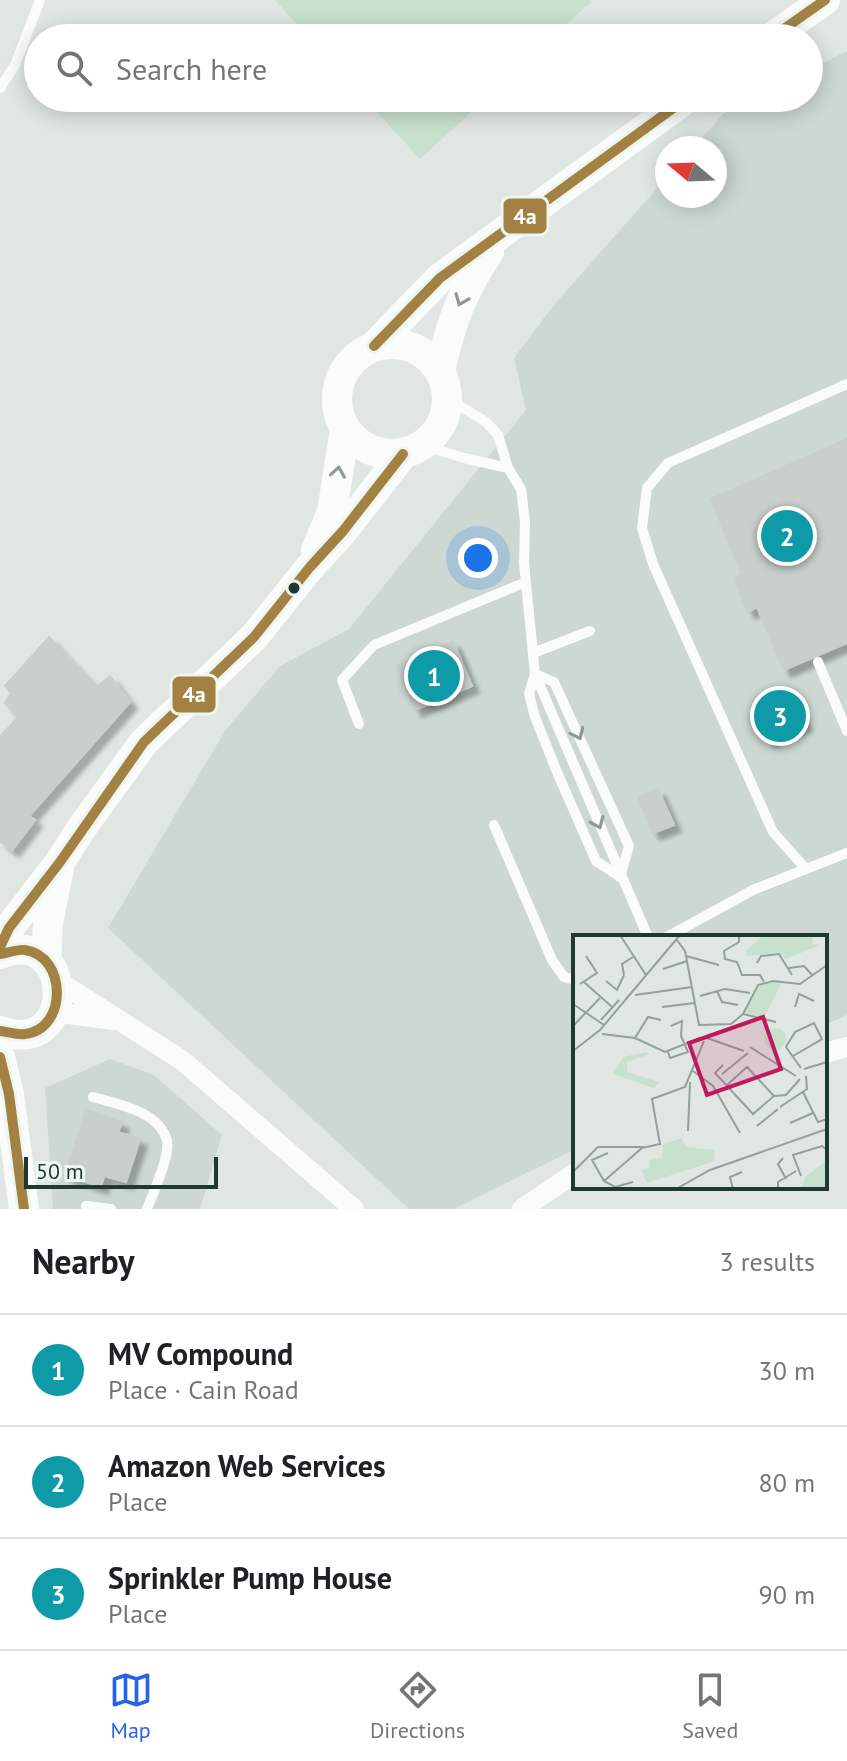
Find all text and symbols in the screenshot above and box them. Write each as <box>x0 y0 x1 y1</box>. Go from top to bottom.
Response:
search box <box>24 24 823 112</box>
icon: search <box>52 46 96 90</box>
text: Search here <box>116 49 267 88</box>
north arrow <box>655 136 727 208</box>
line badge: 4a <box>502 197 548 235</box>
text: 4a <box>513 202 537 230</box>
one-way arrow <box>454 292 470 306</box>
one-way arrow <box>329 465 346 479</box>
pin: 2 <box>761 506 813 566</box>
your location <box>458 538 498 578</box>
unlabelled marker <box>286 580 302 596</box>
pin: 1 <box>408 646 460 706</box>
line badge: 4a <box>171 675 217 714</box>
text: 4a <box>182 680 206 708</box>
pin: 3 <box>754 686 806 746</box>
one-way arrow <box>568 726 584 741</box>
one-way arrow <box>588 815 604 829</box>
inset map <box>573 935 827 1189</box>
scale bar <box>24 1153 218 1189</box>
text: 50 m <box>36 1157 84 1185</box>
text: Nearby <box>32 1239 134 1283</box>
text: 3 results <box>720 1245 815 1278</box>
text: MV Compound <box>108 1334 293 1373</box>
text: 1 <box>51 1354 65 1387</box>
text: 30 m <box>759 1354 815 1387</box>
text: Place · Cain Road <box>108 1373 299 1406</box>
text: Amazon Web Services <box>108 1446 386 1485</box>
text: 2 <box>51 1466 65 1499</box>
text: 80 m <box>759 1466 815 1499</box>
text: Place <box>108 1485 167 1518</box>
text: Sprinkler Pump House <box>108 1558 392 1597</box>
text: 3 <box>51 1578 65 1611</box>
text: 90 m <box>759 1578 815 1611</box>
text: Place <box>108 1597 167 1630</box>
tab: Map <box>109 1668 153 1744</box>
tab: Directions <box>370 1668 465 1744</box>
tab: Saved <box>682 1668 738 1744</box>

